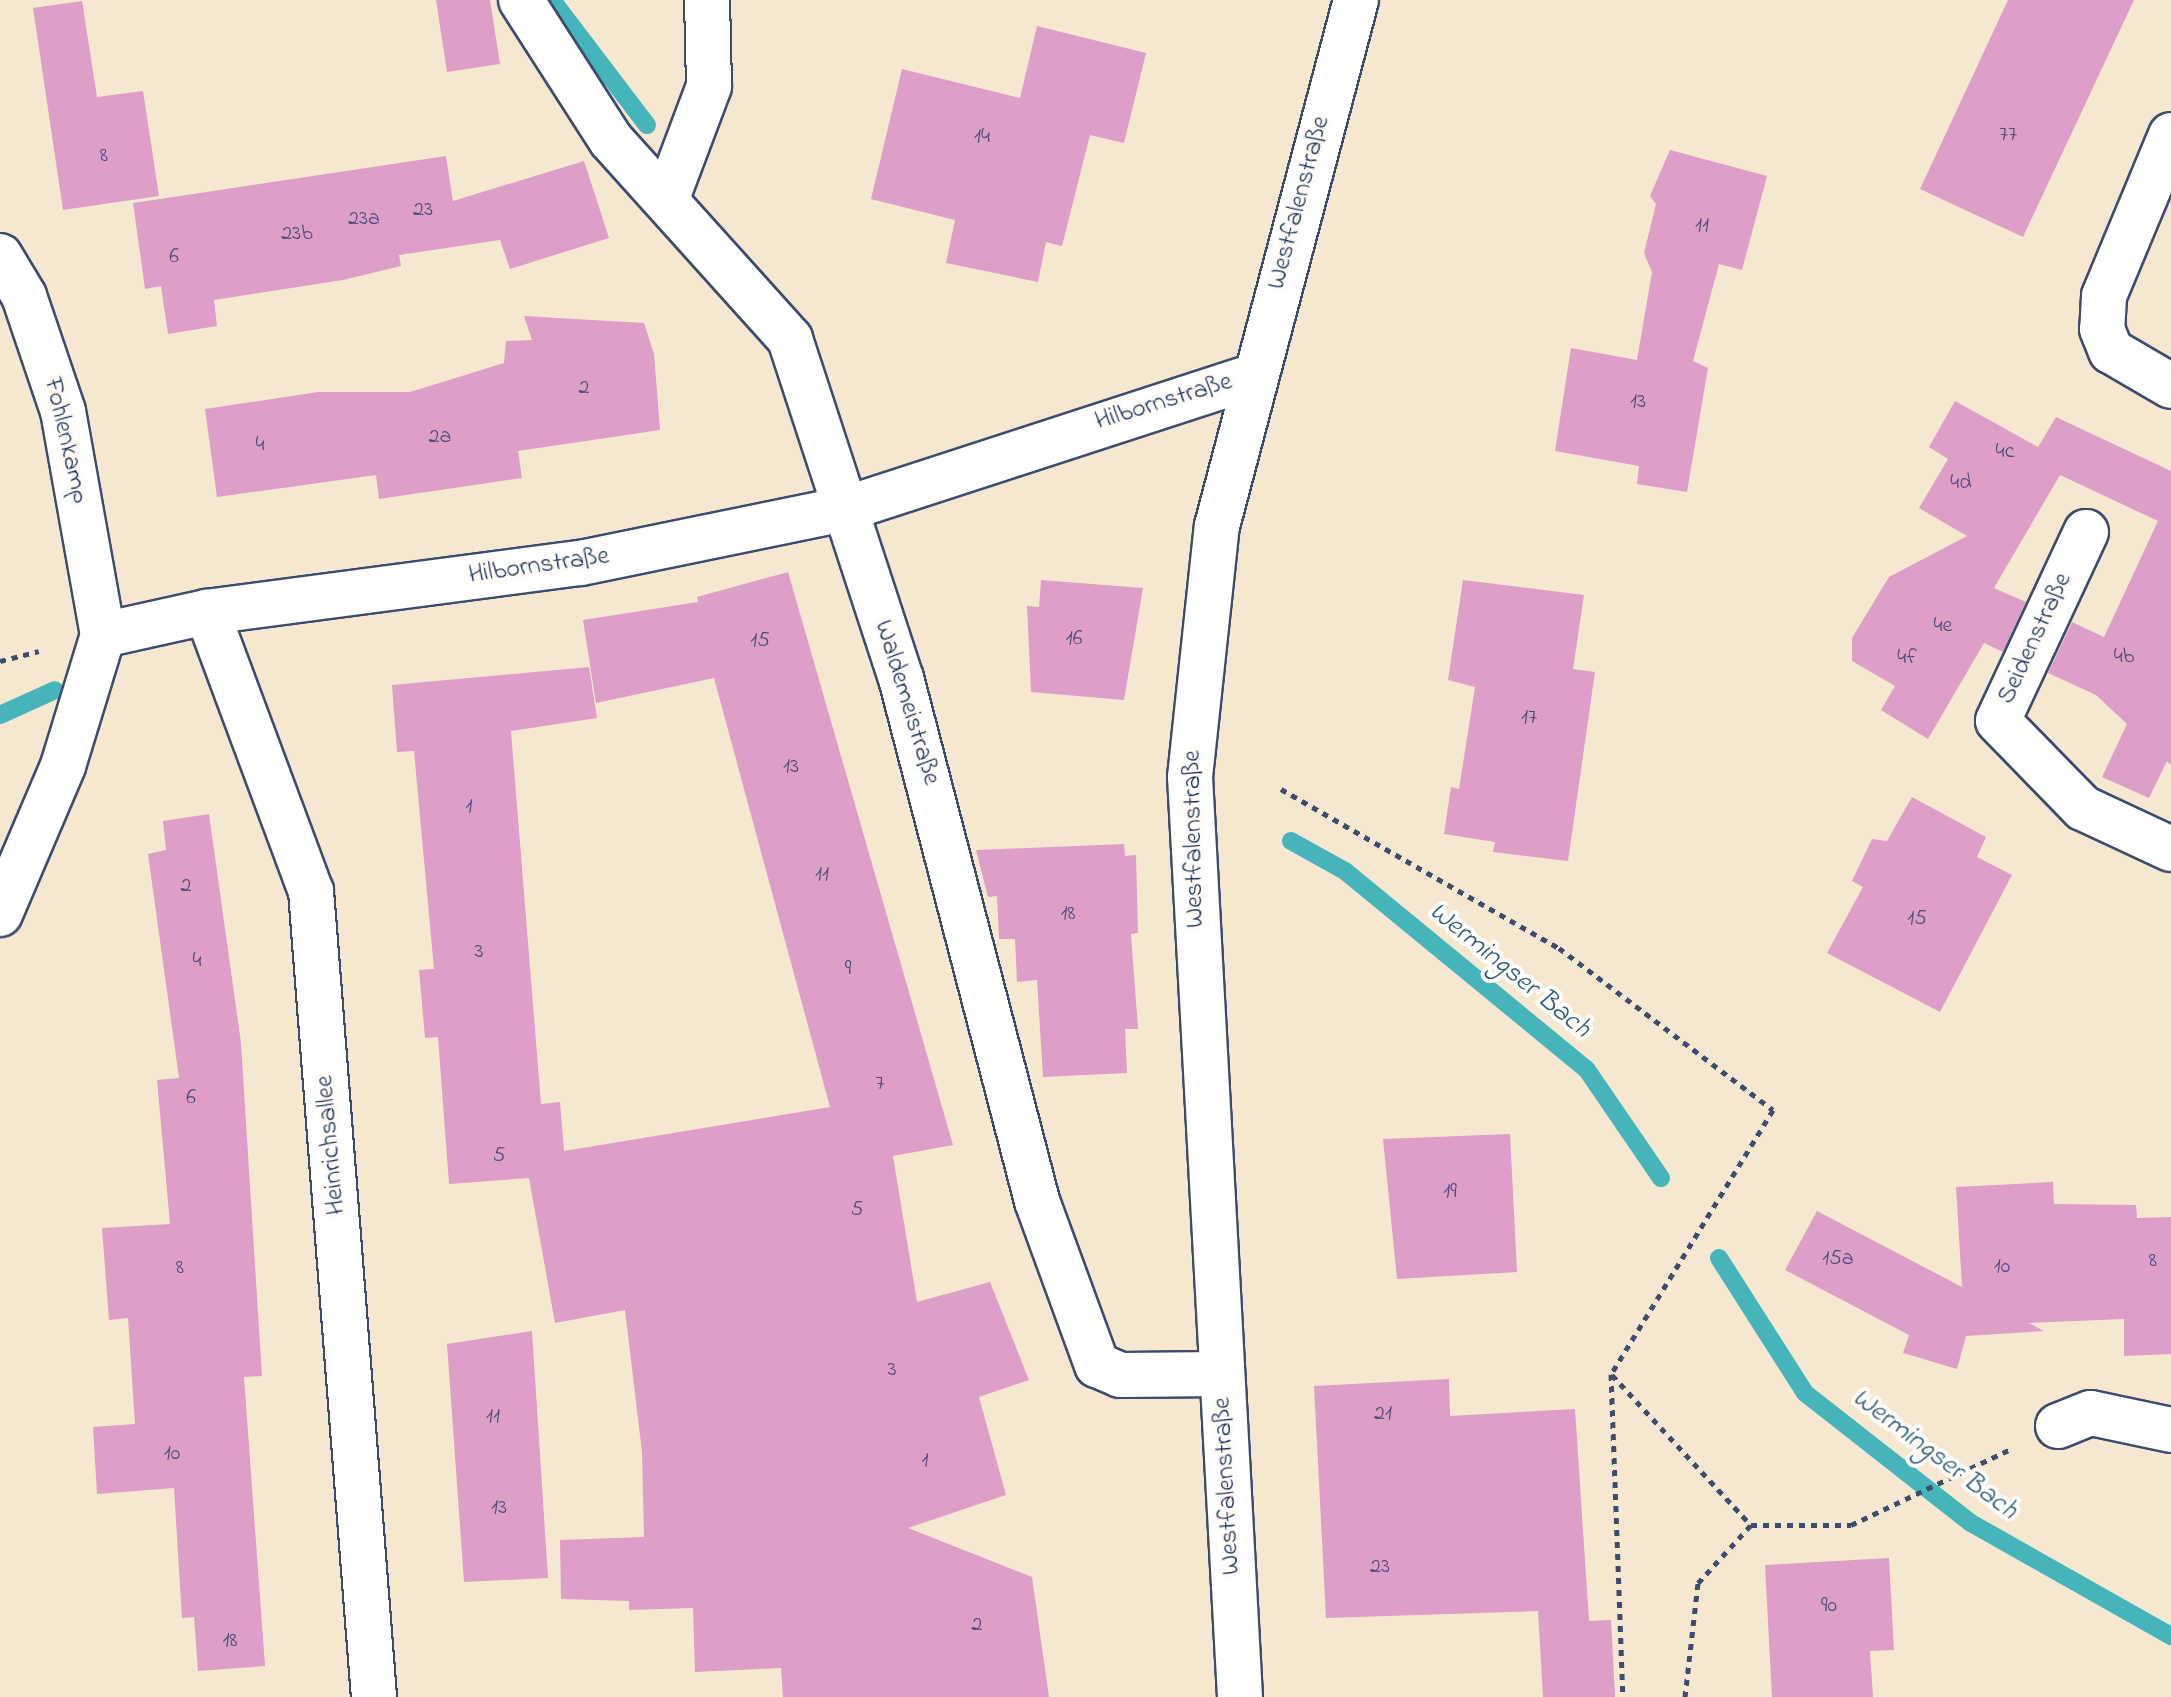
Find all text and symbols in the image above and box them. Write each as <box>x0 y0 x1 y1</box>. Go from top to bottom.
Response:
street label: Westfalenstraße <box>1262 113 1338 293</box>
house number: 77 <box>1999 123 2017 149</box>
house number: 14 <box>974 125 990 151</box>
house number: 8 <box>100 144 108 170</box>
house number: 23 <box>413 198 433 224</box>
house number: 23a <box>348 207 380 233</box>
house number: 11 <box>1695 214 1709 240</box>
house number: 23b <box>281 222 313 248</box>
house number: 6 <box>169 245 179 271</box>
street label: Hilbornstraße <box>1092 367 1236 439</box>
street label: Fohlenkamp <box>35 375 95 507</box>
house number: 2 <box>579 376 589 402</box>
house number: 13 <box>1630 390 1646 416</box>
house number: 2a <box>429 425 451 451</box>
house number: 4 <box>255 433 265 459</box>
house number: 4c <box>1996 440 2014 466</box>
house number: 4d <box>1950 471 1972 497</box>
street label: Hilbornstraße <box>467 542 611 592</box>
street label: Seidenstraße <box>1992 568 2080 710</box>
house number: 4e <box>1934 614 1952 640</box>
street label: Waldemeistraße <box>866 617 946 789</box>
house number: 16 <box>1066 627 1082 653</box>
house number: 15 <box>750 629 770 655</box>
house number: 4b <box>2114 645 2134 671</box>
house number: 4f <box>1897 646 1917 672</box>
house number: 17 <box>1521 706 1537 732</box>
street label: Westfalenstraße <box>1178 750 1212 928</box>
house number: 13 <box>783 755 799 781</box>
house number: 1 <box>466 795 472 821</box>
house number: 11 <box>815 863 829 889</box>
house number: 2 <box>181 874 191 900</box>
water label: Wermingser Bach <box>1421 896 1597 1046</box>
house number: 18 <box>1060 902 1076 928</box>
house number: 15 <box>1907 907 1927 933</box>
house number: 3 <box>474 940 484 966</box>
house number: 4 <box>192 949 202 975</box>
house number: 9 <box>845 957 851 983</box>
house number: 7 <box>875 1072 885 1098</box>
street label: Heinrichsallee <box>310 1074 354 1216</box>
house number: 6 <box>186 1086 196 1112</box>
house number: 5 <box>493 1144 505 1170</box>
house number: 19 <box>1443 1180 1457 1206</box>
house number: 5 <box>851 1198 863 1224</box>
house number: 15a <box>1822 1247 1854 1273</box>
house number: 8 <box>2149 1249 2157 1275</box>
house number: 10 <box>1994 1255 2010 1281</box>
house number: 8 <box>176 1256 184 1282</box>
house number: 3 <box>887 1358 897 1384</box>
water label: Wermingser Bach <box>1845 1382 2023 1528</box>
street label: Westfalenstraße <box>1208 1396 1248 1576</box>
house number: 21 <box>1374 1402 1392 1428</box>
house number: 11 <box>486 1405 500 1431</box>
house number: 10 <box>164 1442 180 1468</box>
house number: 1 <box>922 1449 928 1475</box>
house number: 13 <box>491 1496 507 1522</box>
house number: 23 <box>1370 1555 1390 1581</box>
house number: 90 <box>1821 1594 1837 1620</box>
house number: 2 <box>972 1613 982 1639</box>
house number: 18 <box>222 1629 238 1655</box>

